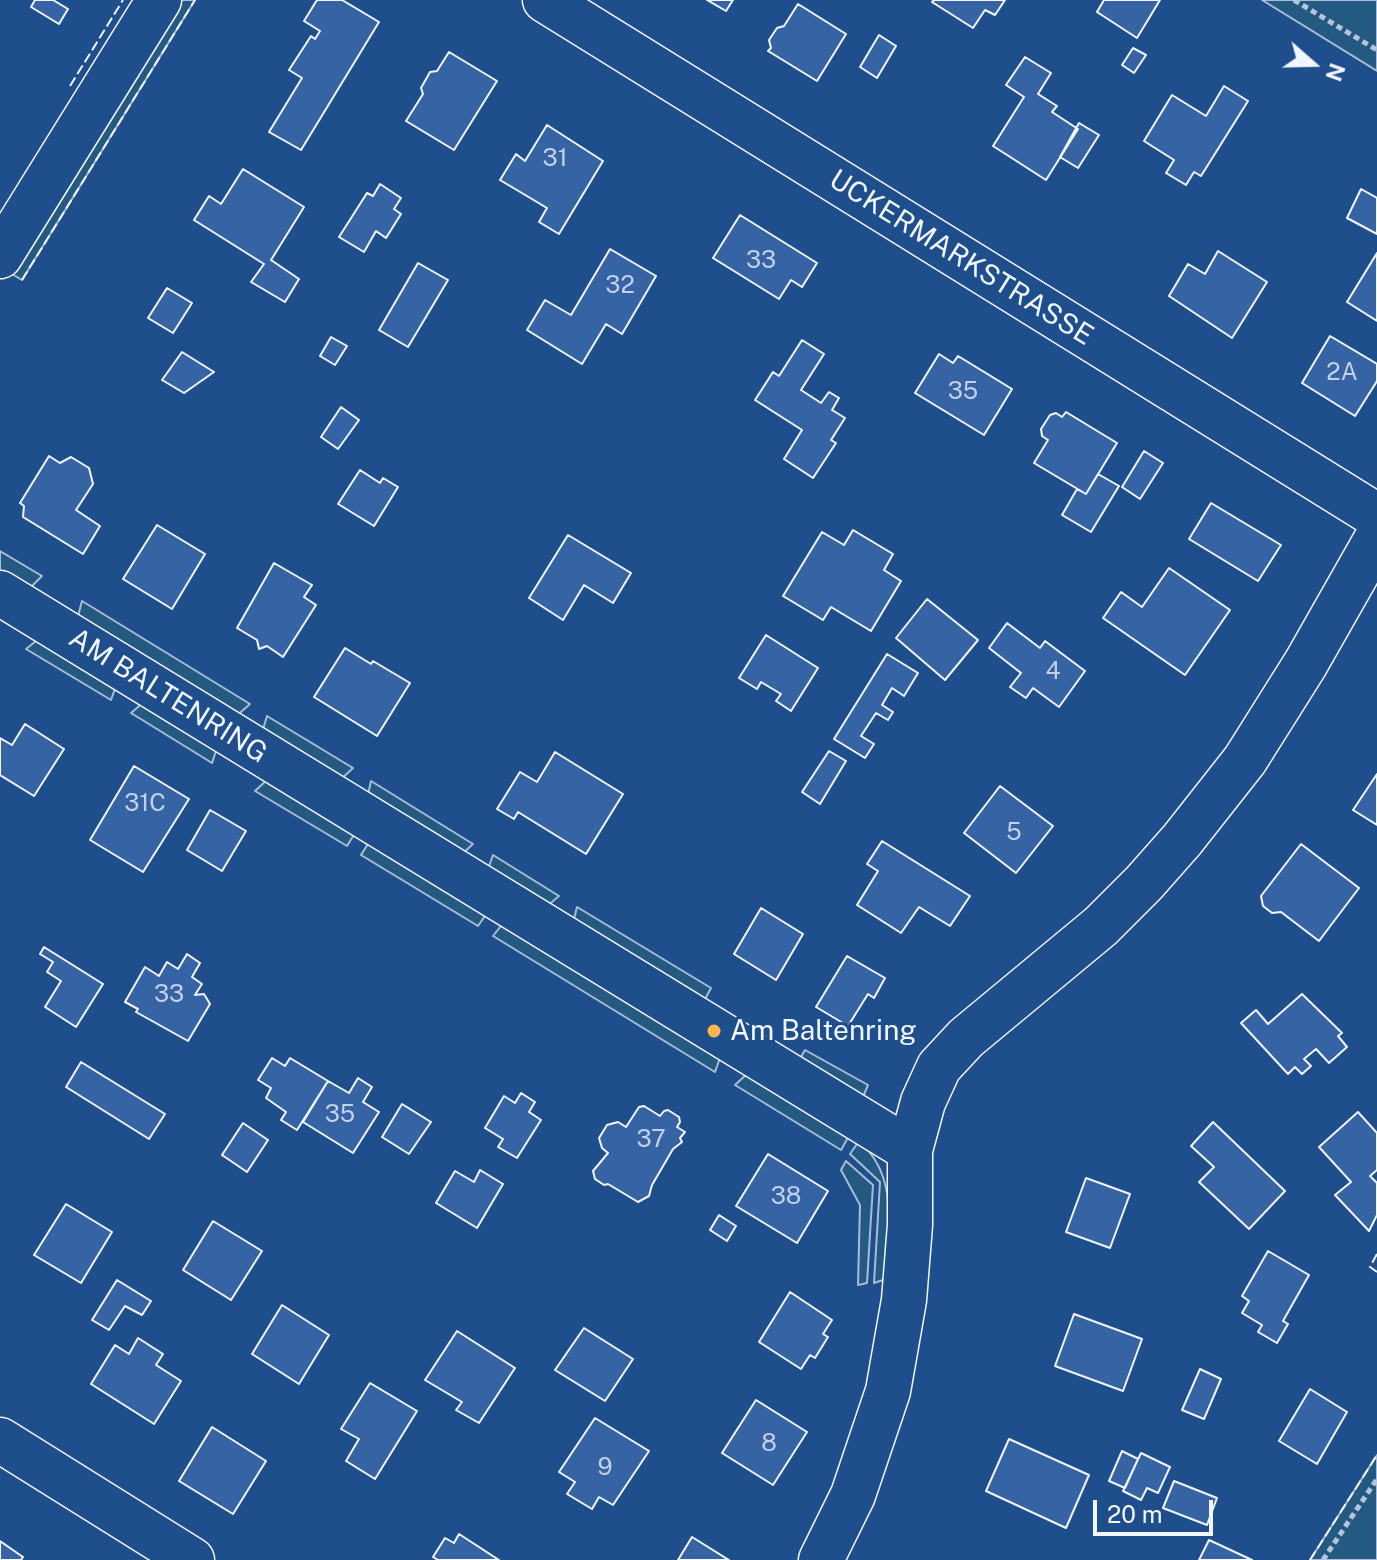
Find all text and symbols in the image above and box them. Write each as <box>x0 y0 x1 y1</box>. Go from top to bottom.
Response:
north arrow <box>1273 24 1353 104</box>
text: N <box>1320 60 1351 85</box>
house number: 31 <box>543 145 567 173</box>
street label: UCKERMARKSTRASSE <box>823 163 1099 353</box>
house number: 33 <box>746 247 776 275</box>
house number: 32 <box>605 272 635 300</box>
house number: 2A <box>1326 359 1358 387</box>
house number: 35 <box>948 378 978 406</box>
street label: AM BALTENRING <box>63 622 273 770</box>
house number: 4 <box>1045 658 1061 686</box>
house number: 31C <box>124 790 166 818</box>
house number: 5 <box>1006 819 1022 847</box>
house number: 33 <box>154 981 184 1009</box>
place label: Am Baltenring <box>730 1014 917 1048</box>
marker: Am Baltenring <box>705 1022 723 1040</box>
house number: 35 <box>325 1101 355 1129</box>
house number: 37 <box>636 1126 666 1154</box>
house number: 38 <box>771 1183 801 1211</box>
house number: 8 <box>761 1430 777 1458</box>
house number: 9 <box>598 1454 612 1482</box>
scale bar <box>1097 1484 1217 1534</box>
text: 20 m <box>1107 1500 1163 1528</box>

